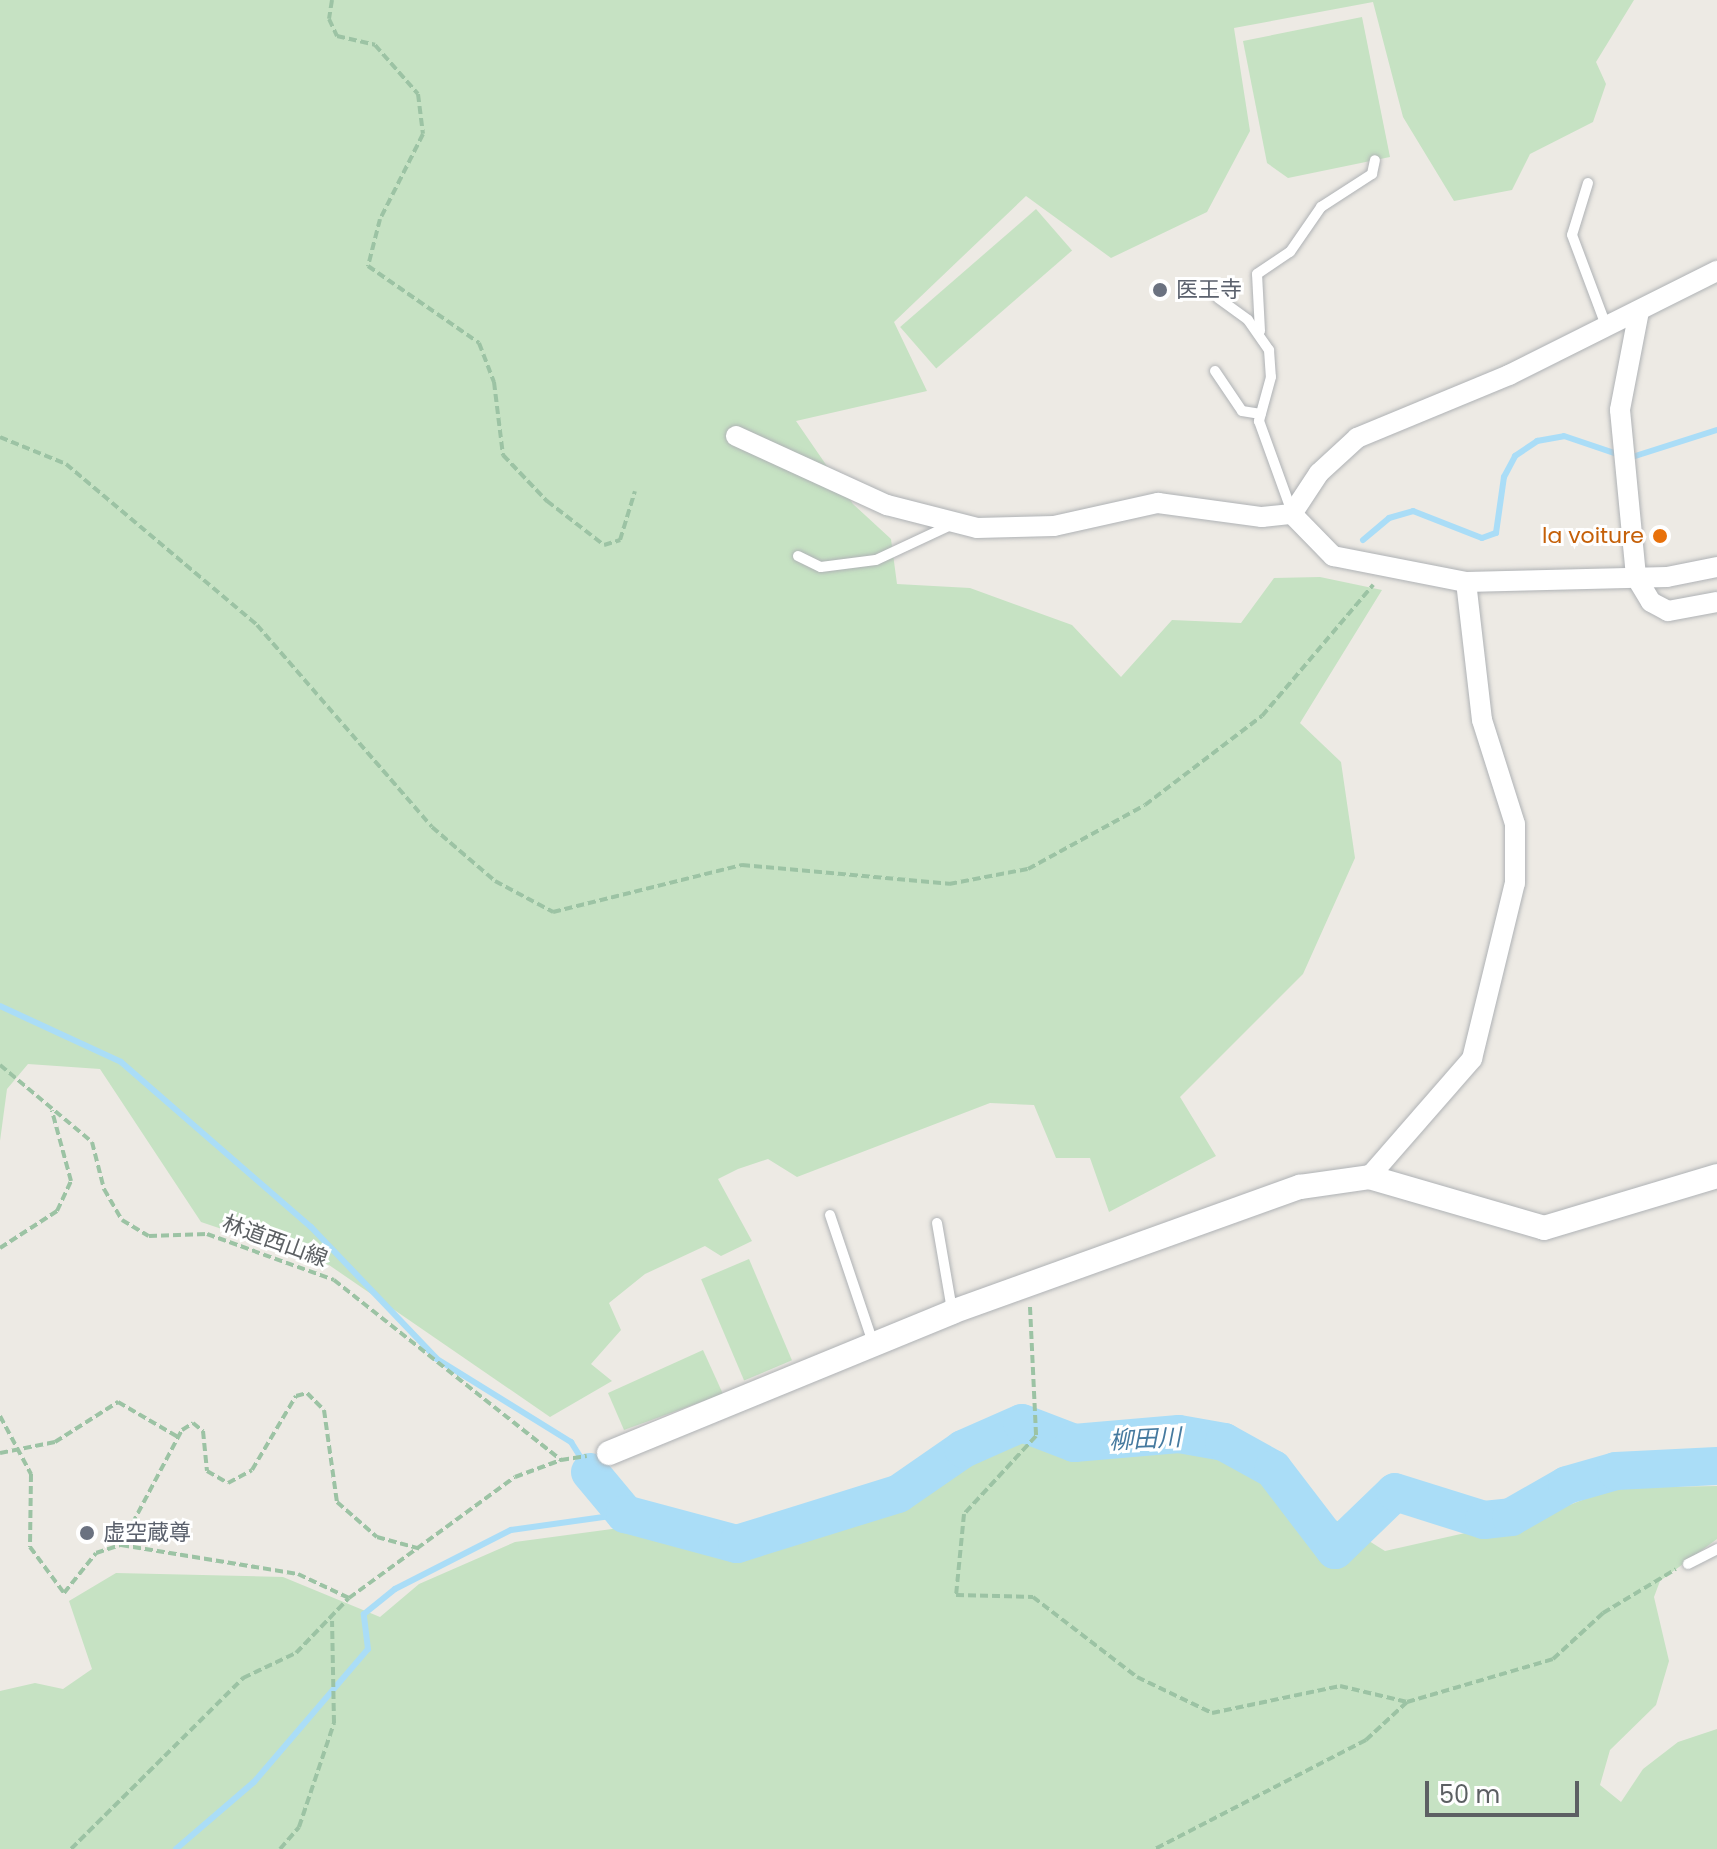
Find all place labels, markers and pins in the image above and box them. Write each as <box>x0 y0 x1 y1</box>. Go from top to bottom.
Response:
place label: 医王寺 <box>1176 277 1242 303</box>
marker: 医王寺 <box>1151 281 1169 299</box>
place label: la voiture <box>1542 523 1644 549</box>
marker: la voiture <box>1651 527 1669 545</box>
place label: 虚空蔵尊 <box>103 1520 191 1546</box>
marker: 虚空蔵尊 <box>78 1524 96 1542</box>

